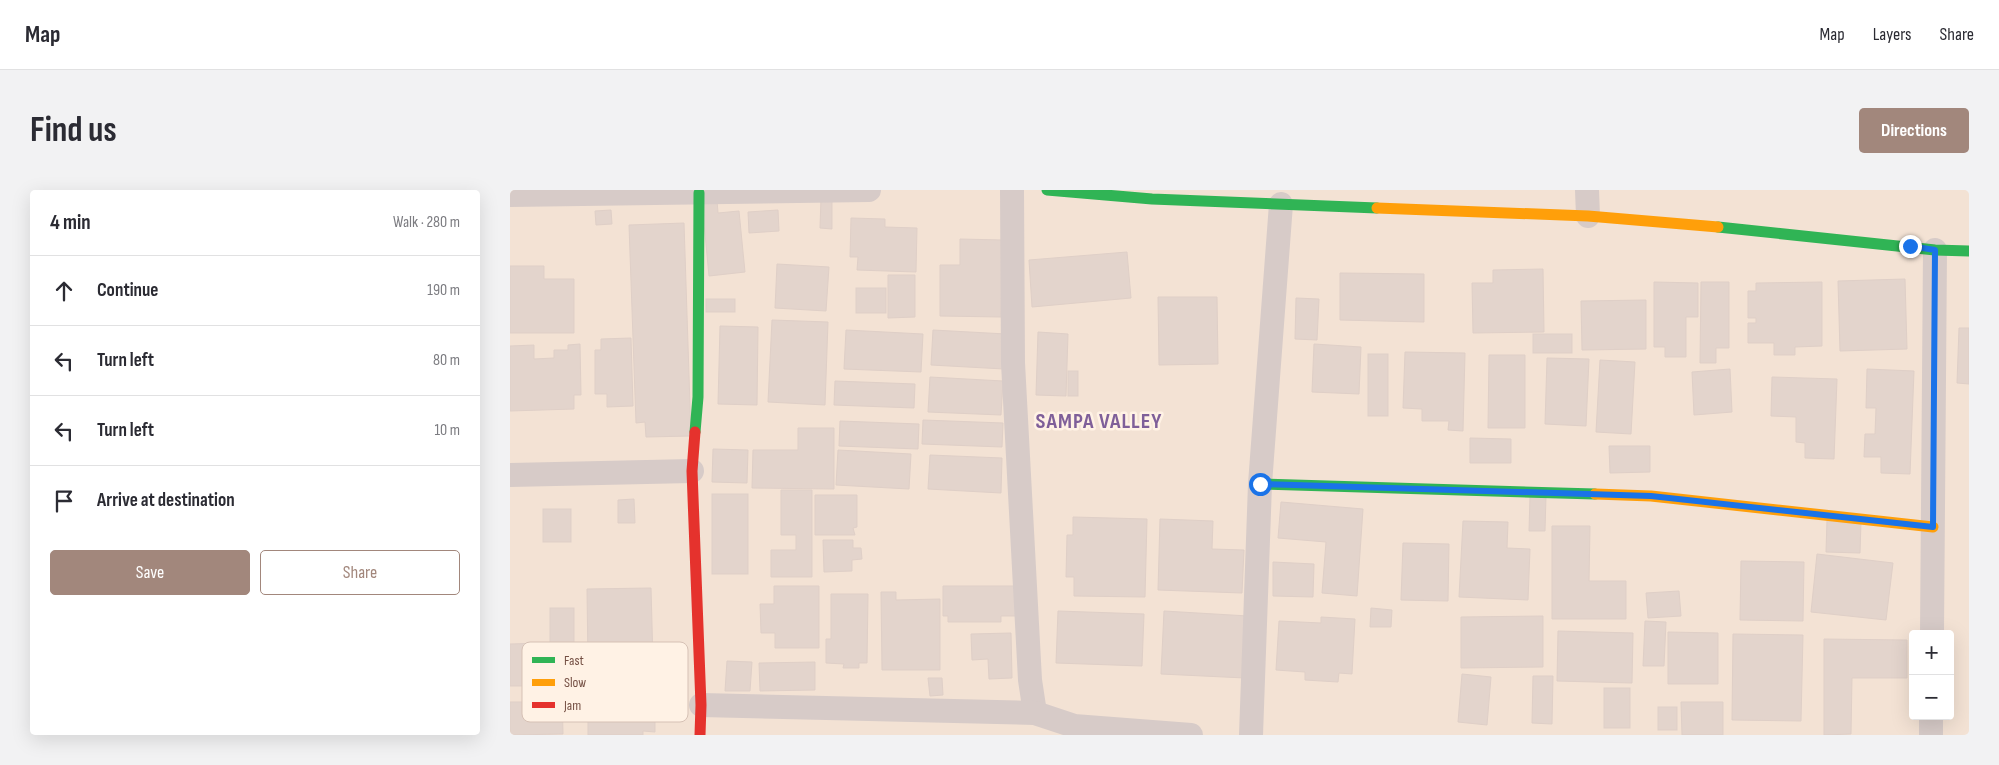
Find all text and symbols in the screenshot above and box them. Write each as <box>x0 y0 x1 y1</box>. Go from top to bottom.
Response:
text: Map <box>25 20 60 49</box>
text: Map <box>1820 24 1845 45</box>
text: Layers <box>1873 24 1912 45</box>
text: Share <box>1940 24 1974 45</box>
button: Directions <box>1859 108 1969 153</box>
text: Find us <box>30 109 117 152</box>
text: 4 min <box>50 210 91 235</box>
text: Walk · 280 m <box>393 213 460 232</box>
route end <box>1899 235 1922 258</box>
icon: ahead <box>50 277 78 305</box>
text: Continue <box>97 279 158 302</box>
text: 190 m <box>427 281 460 300</box>
icon: left <box>50 347 78 375</box>
text: Turn left <box>97 349 154 372</box>
text: 80 m <box>433 351 460 370</box>
district label: SAMPA VALLEY <box>1036 408 1162 435</box>
icon: left <box>50 417 78 445</box>
text: Turn left <box>97 419 154 442</box>
text: 10 m <box>434 421 460 440</box>
route start <box>1249 473 1272 496</box>
icon: arrive <box>50 487 78 515</box>
text: Arrive at destination <box>97 489 235 512</box>
button: Save <box>50 550 250 595</box>
button: Share <box>260 550 460 595</box>
map controls <box>1909 630 1954 720</box>
button: + <box>1909 630 1954 675</box>
legend <box>522 642 688 722</box>
text: Fast <box>564 652 584 669</box>
text: Slow <box>564 674 586 691</box>
button: − <box>1909 675 1954 720</box>
text: Jam <box>563 697 581 714</box>

